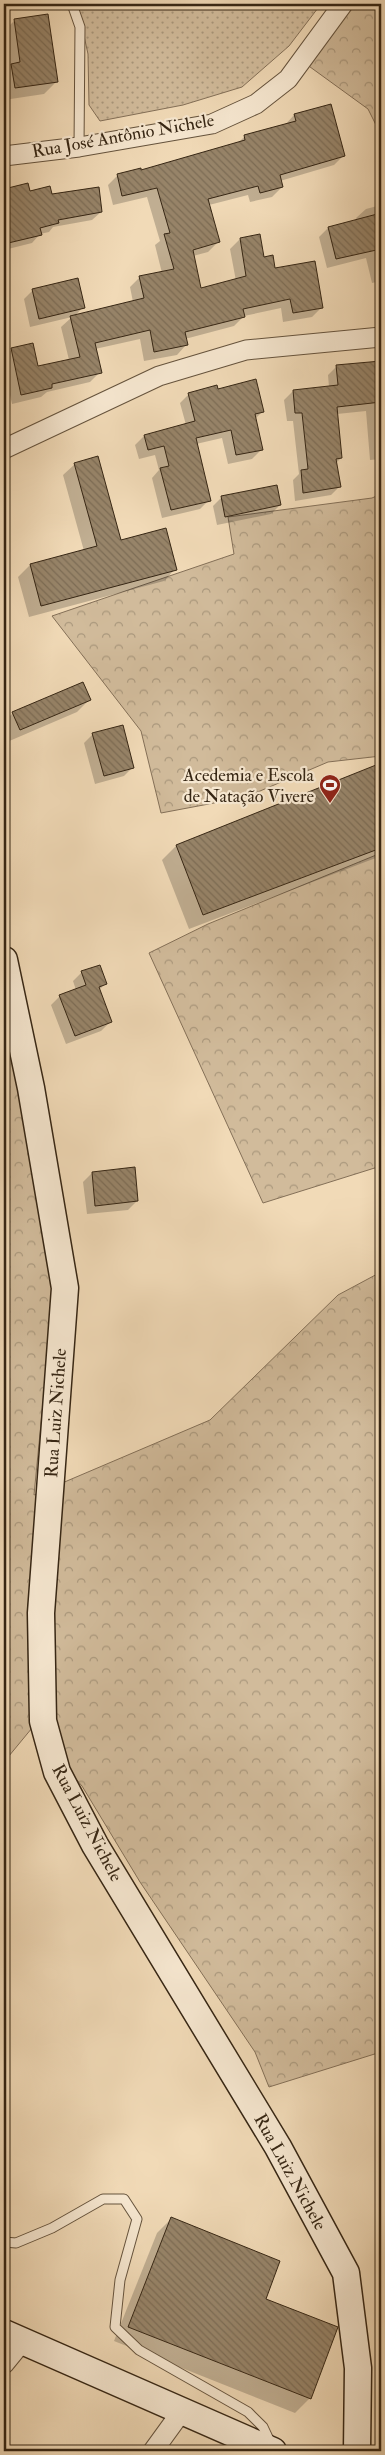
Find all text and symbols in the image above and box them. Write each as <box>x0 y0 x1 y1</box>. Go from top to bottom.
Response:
street label: Rua José Antônio Nichele <box>30 109 216 163</box>
place label: Acedemia e Escola de Natação Vivere <box>182 764 315 808</box>
sports icon: Acedemia e Escola de Natação Vivere <box>318 773 342 804</box>
street label: Rua Luiz Nichele <box>40 1347 72 1479</box>
street label: Rua Luiz Nichele <box>46 1760 128 1886</box>
street label: Rua Luiz Nichele <box>248 2110 332 2235</box>

